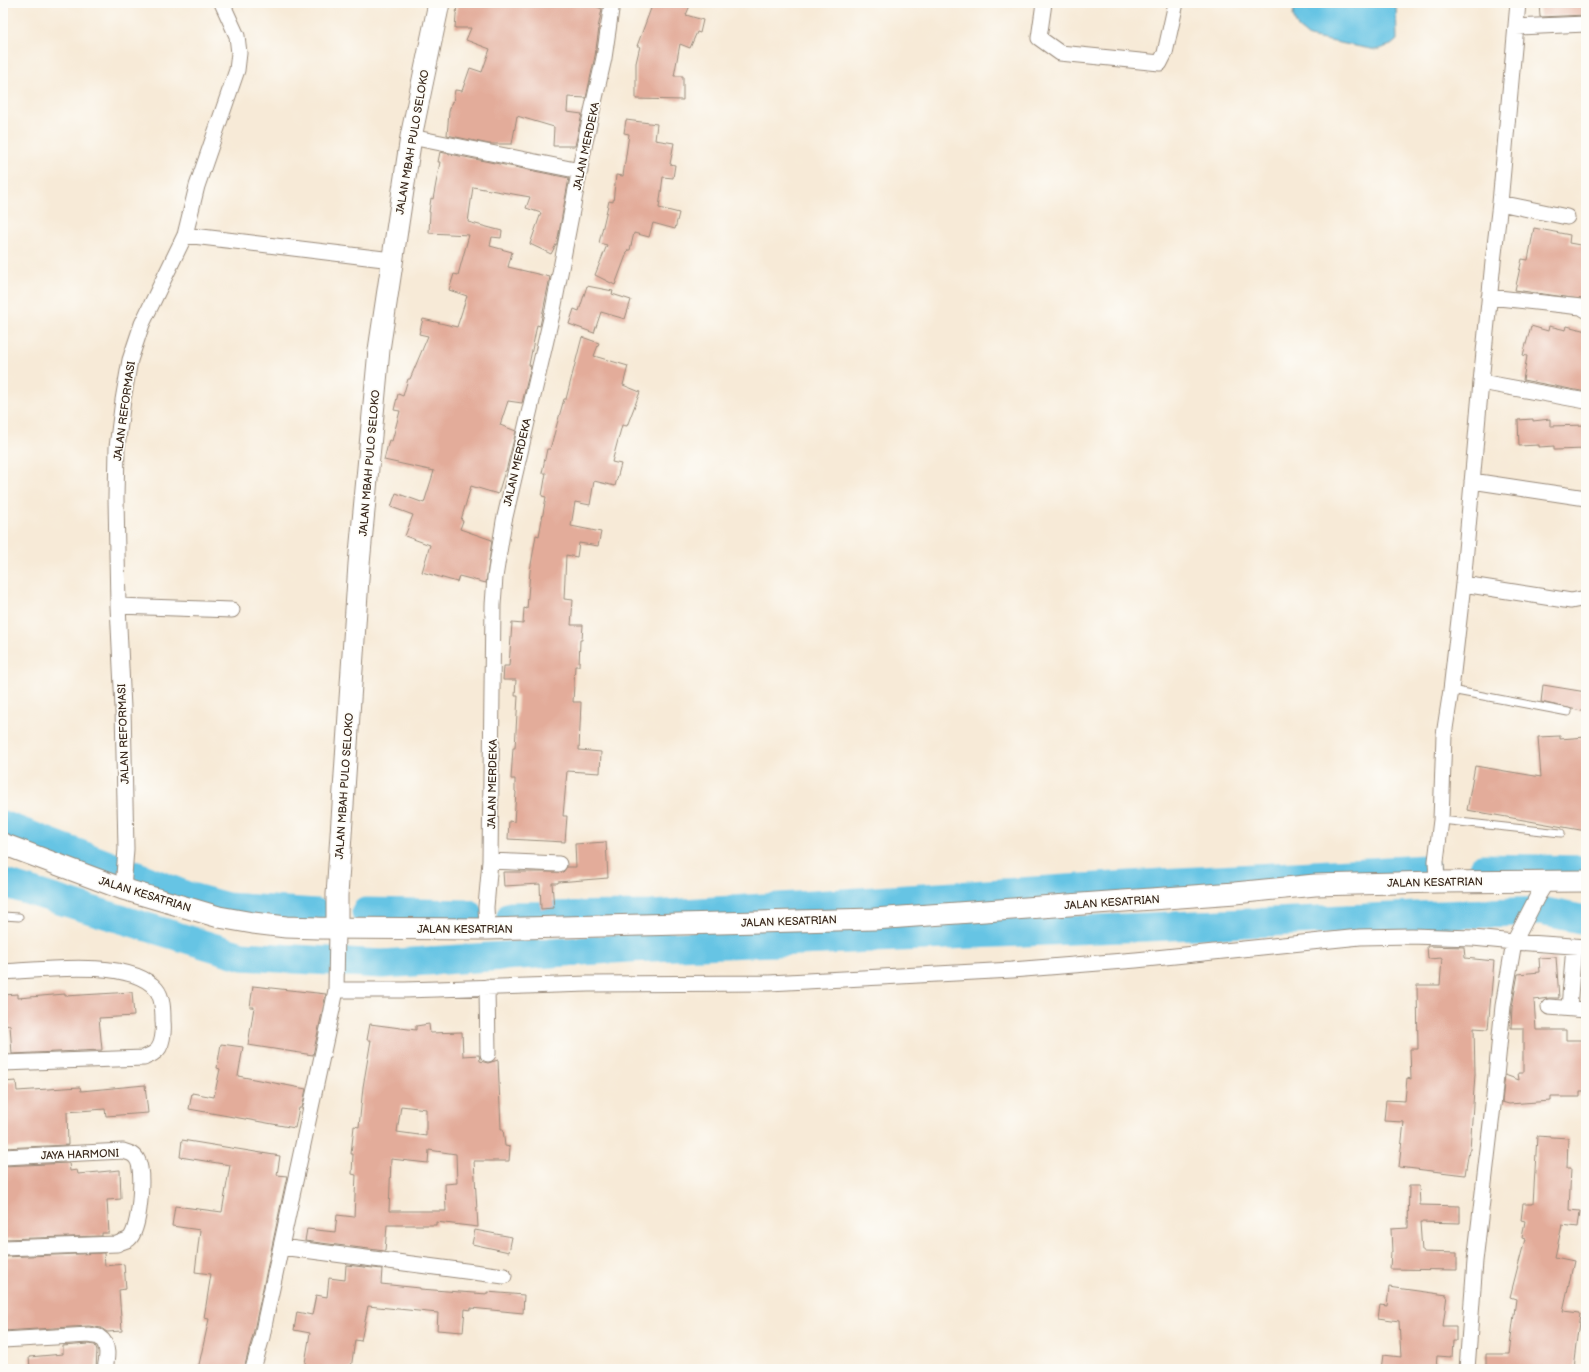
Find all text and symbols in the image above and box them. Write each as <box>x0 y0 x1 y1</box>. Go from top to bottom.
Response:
street label: JALAN MBAH PULO SELOKO <box>393 69 432 216</box>
street label: JALAN MERDEKA <box>571 101 602 191</box>
street label: JALAN REFORMASI <box>111 360 138 462</box>
street label: JALAN MBAH PULO SELOKO <box>357 389 382 537</box>
street label: JALAN MERDEKA <box>501 417 534 507</box>
street label: JALAN REFORMASI <box>115 683 132 784</box>
street label: JALAN MBAH PULO SELOKO <box>333 712 356 860</box>
street label: JALAN MERDEKA <box>485 739 500 829</box>
street label: JALAN KESATRIAN <box>97 874 193 915</box>
street label: JALAN KESATRIAN <box>1387 875 1483 890</box>
street label: JALAN KESATRIAN <box>1064 893 1160 912</box>
street label: JALAN KESATRIAN <box>741 913 837 930</box>
street label: JALAN KESATRIAN <box>417 923 513 936</box>
street label: JAYA HARMONI <box>41 1147 120 1162</box>

